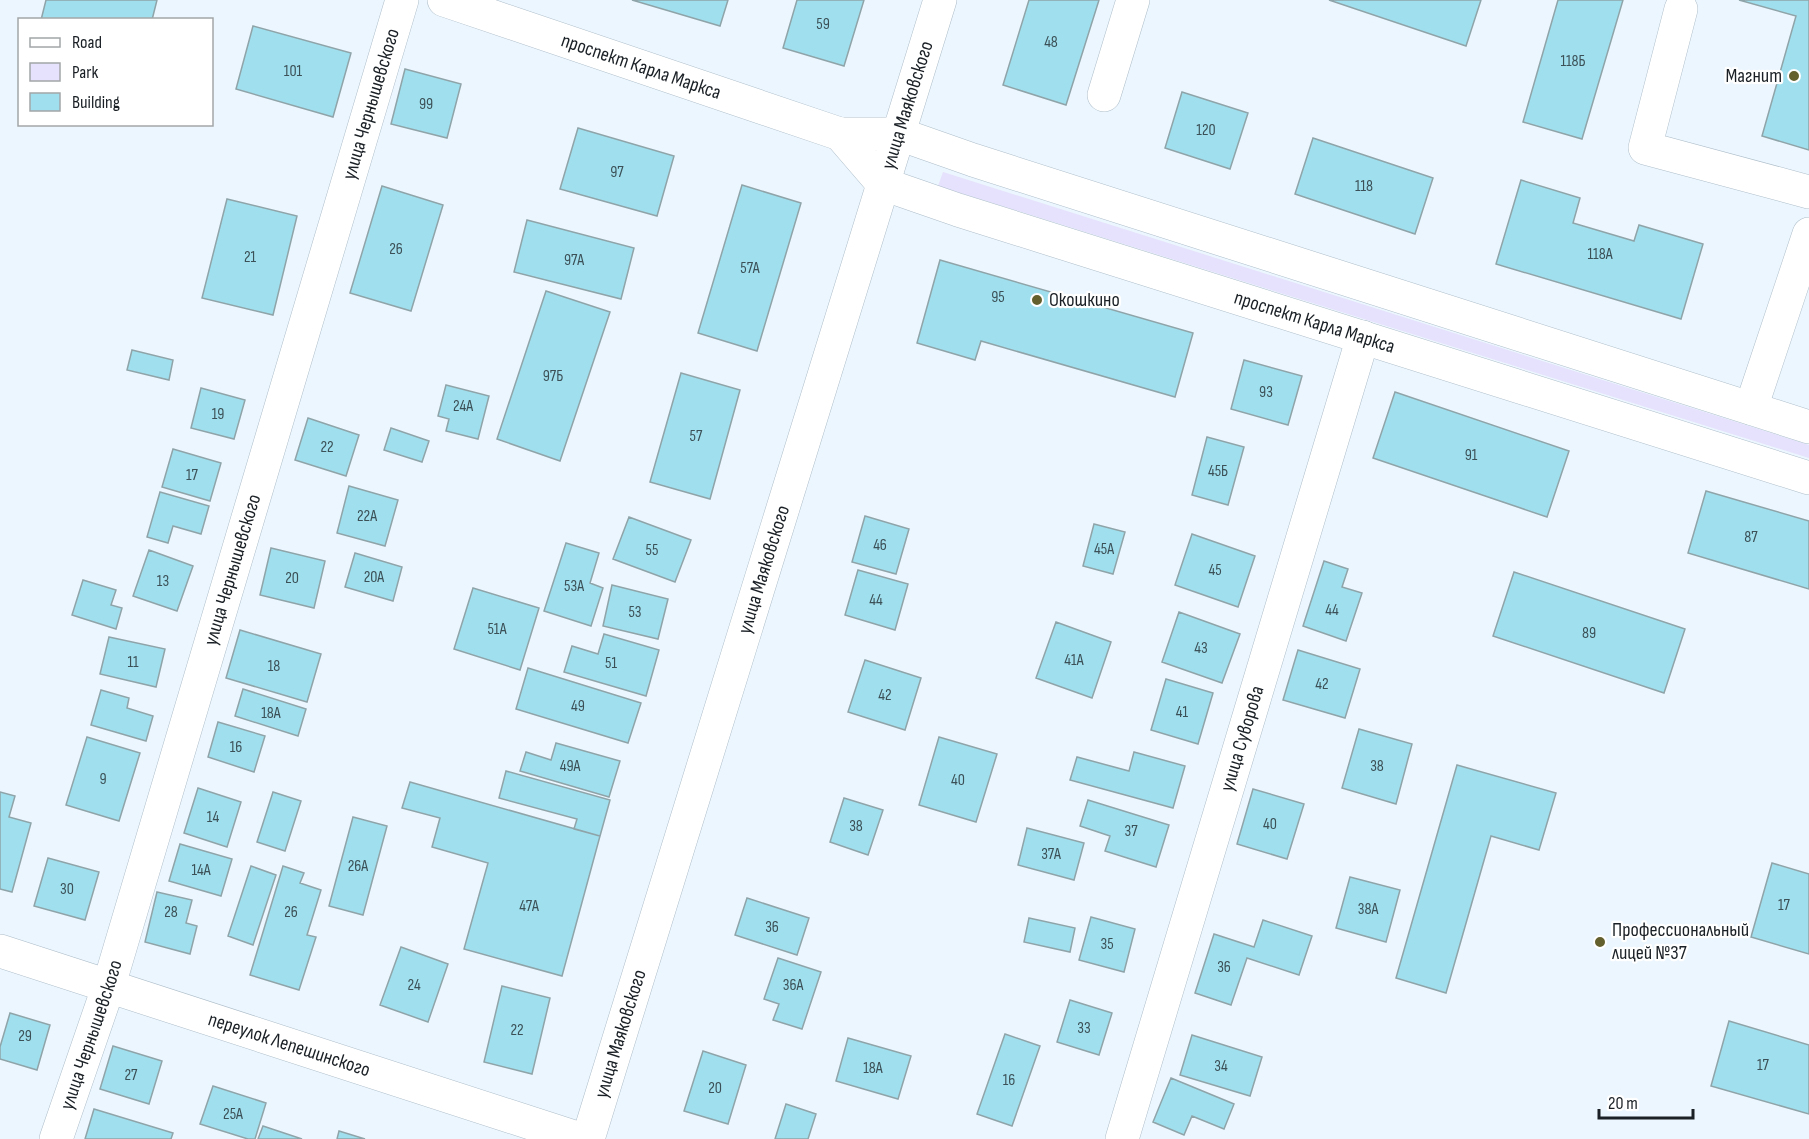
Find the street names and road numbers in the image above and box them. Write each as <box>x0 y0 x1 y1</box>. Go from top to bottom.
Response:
street label: улица Чернышевского <box>337 26 405 182</box>
street label: проспект Карла Маркса <box>558 29 724 105</box>
street label: улица Маяковского <box>876 38 939 172</box>
street label: проспект Карла Маркса <box>1231 286 1398 359</box>
street label: улица Чернышевского <box>199 491 266 648</box>
street label: улица Маяковского <box>733 502 795 637</box>
street label: улица Суворова <box>1215 683 1269 794</box>
street label: улица Чернышевского <box>55 957 128 1113</box>
street label: улица Маяковского <box>589 967 652 1101</box>
street label: переулок Лепешинского <box>205 1007 373 1082</box>

